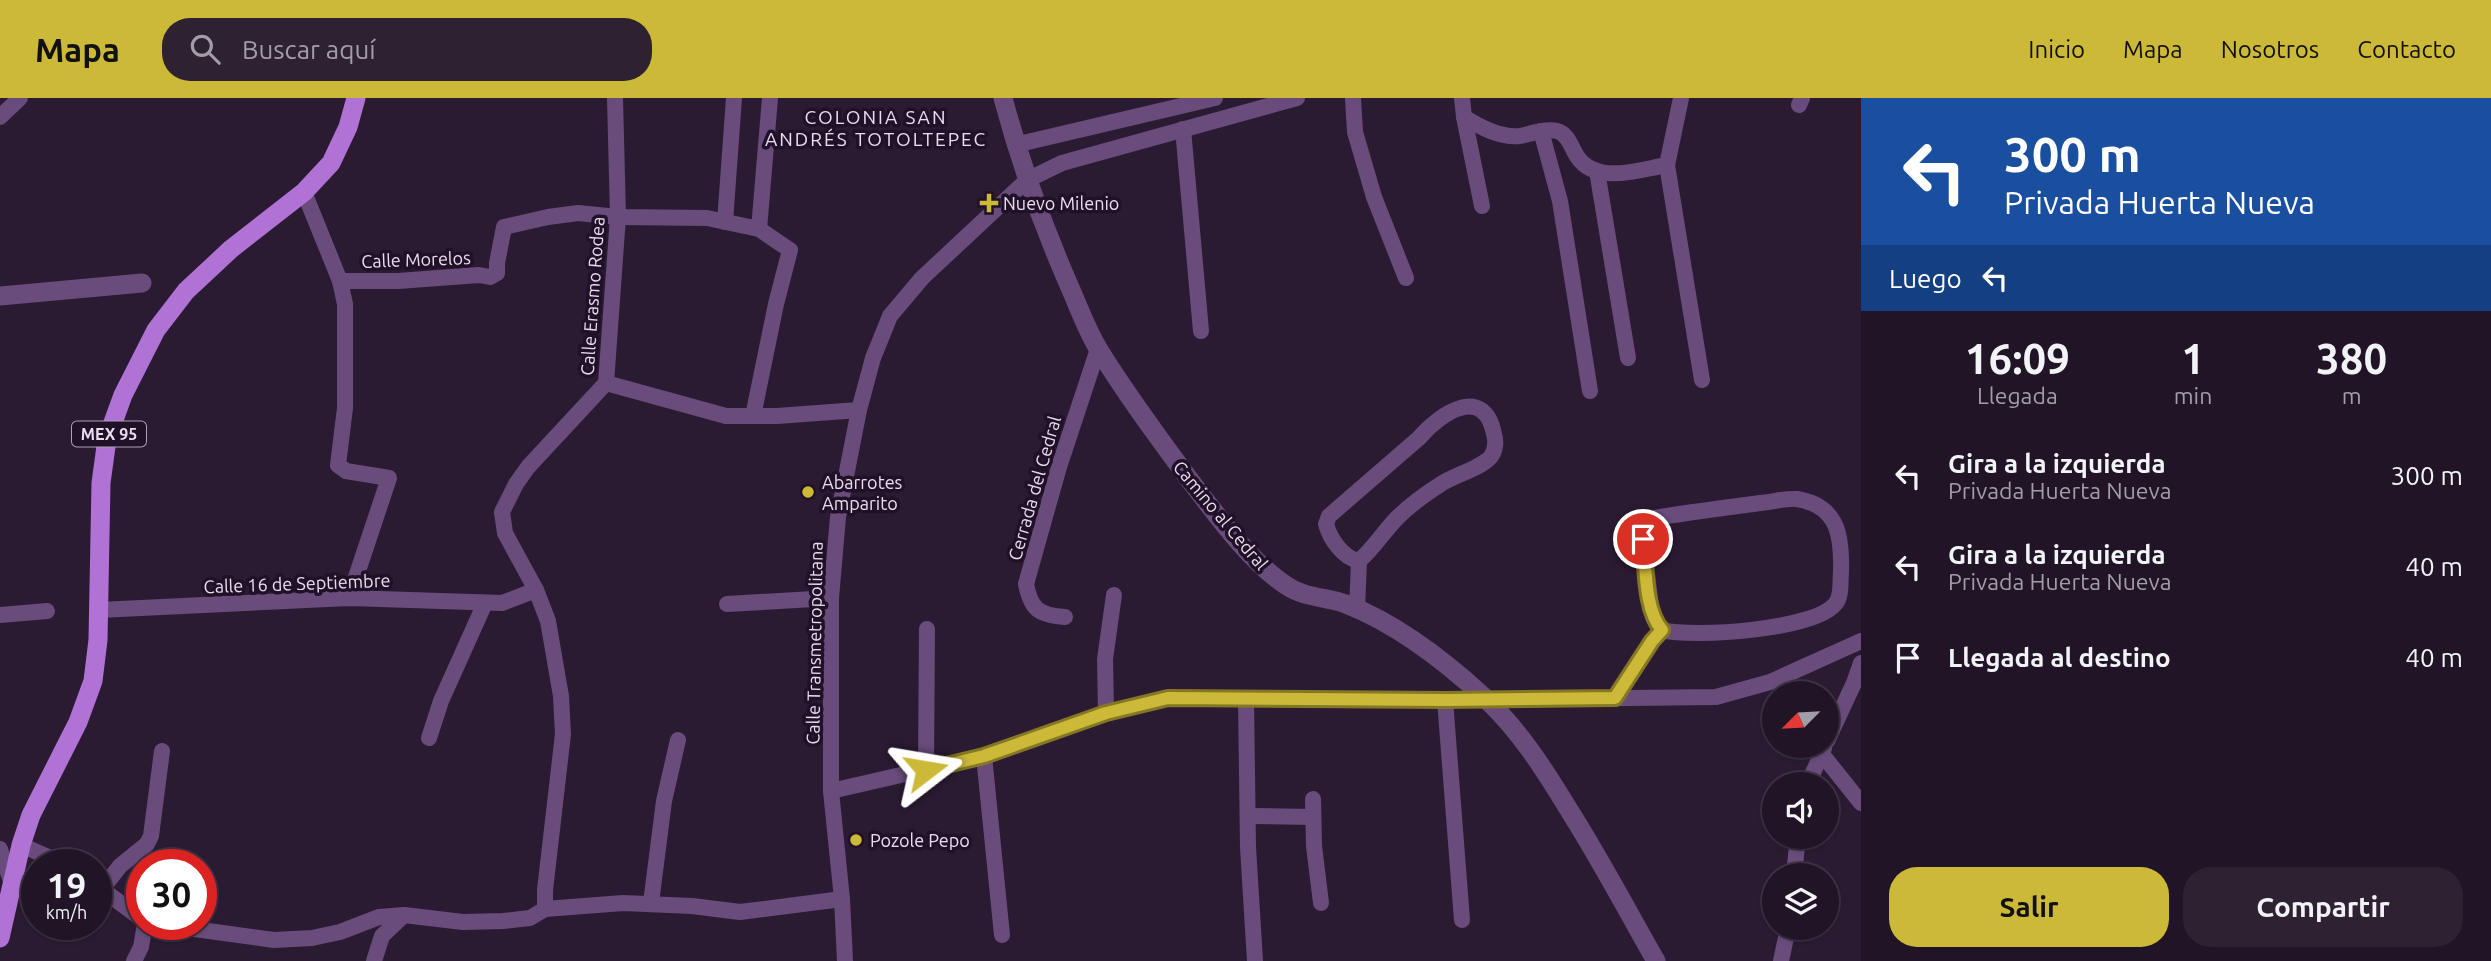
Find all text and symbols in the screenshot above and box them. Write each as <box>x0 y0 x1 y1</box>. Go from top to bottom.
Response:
search box <box>162 18 652 81</box>
icon: search <box>186 30 224 68</box>
text: Mapa <box>35 31 120 68</box>
text: Buscar aquí <box>242 35 376 64</box>
text: Inicio <box>2028 36 2085 63</box>
text: Mapa <box>2123 36 2183 63</box>
text: Nosotros <box>2221 36 2319 63</box>
text: Contacto <box>2357 36 2456 63</box>
district label: COLONIA SAN ANDRÉS TOTOLTEPEC <box>765 106 987 150</box>
icon: left <box>1889 126 1980 217</box>
text: 300 m <box>2004 126 2141 181</box>
text: Privada Huerta Nueva <box>2004 184 2315 220</box>
place label: Nuevo Milenio <box>1003 193 1119 213</box>
marker: Nuevo Milenio <box>981 195 997 211</box>
street label: Calle Erasmo Rodea <box>576 216 608 376</box>
street label: Calle Morelos <box>361 247 471 271</box>
icon: left <box>1976 259 2014 297</box>
text: Luego <box>1889 264 1962 293</box>
text: 16:09 <box>1965 335 2070 382</box>
text: 1 <box>2181 335 2205 382</box>
text: 380 <box>2316 335 2387 382</box>
text: Llegada <box>1977 383 2058 408</box>
text: min <box>2174 383 2212 408</box>
text: m <box>2342 383 2362 408</box>
street label: Cerrada del Cedral <box>1004 413 1064 563</box>
road number: MEX 95 <box>72 422 146 446</box>
text: Gira a la izquierda <box>1948 449 2166 478</box>
street label: Camino al Cedral <box>1170 457 1272 574</box>
icon: left <box>1889 457 1927 495</box>
text: 300 m <box>2391 461 2463 490</box>
place label: Abarrotes Amparito <box>822 472 903 513</box>
text: Privada Huerta Nueva <box>1948 478 2172 503</box>
marker: Abarrotes Amparito <box>800 484 816 500</box>
pin <box>1613 509 1673 569</box>
icon: arrive <box>1624 520 1662 558</box>
text: Gira a la izquierda <box>1948 540 2166 569</box>
street label: Calle Transmetropolitana <box>802 541 826 745</box>
icon: left <box>1889 548 1927 586</box>
text: 40 m <box>2405 552 2463 581</box>
text: Privada Huerta Nueva <box>1948 569 2172 594</box>
street label: Calle 16 de Septiembre <box>203 570 391 596</box>
icon: arrive <box>1889 639 1927 677</box>
text: Llegada al destino <box>1948 643 2171 672</box>
text: 40 m <box>2405 643 2463 672</box>
north arrow <box>1762 681 1839 758</box>
map controls <box>1762 681 1839 940</box>
position arrow <box>889 733 963 807</box>
button: sound <box>1762 772 1839 849</box>
place label: Pozole Pepo <box>870 830 970 850</box>
marker: Pozole Pepo <box>848 832 864 848</box>
speed limit sign: 30 <box>126 849 217 940</box>
button: layers <box>1762 863 1839 940</box>
text: 19 <box>47 865 86 905</box>
button: Salir <box>1889 867 2169 947</box>
button: Compartir <box>2183 867 2463 947</box>
text: km/h <box>46 902 87 922</box>

